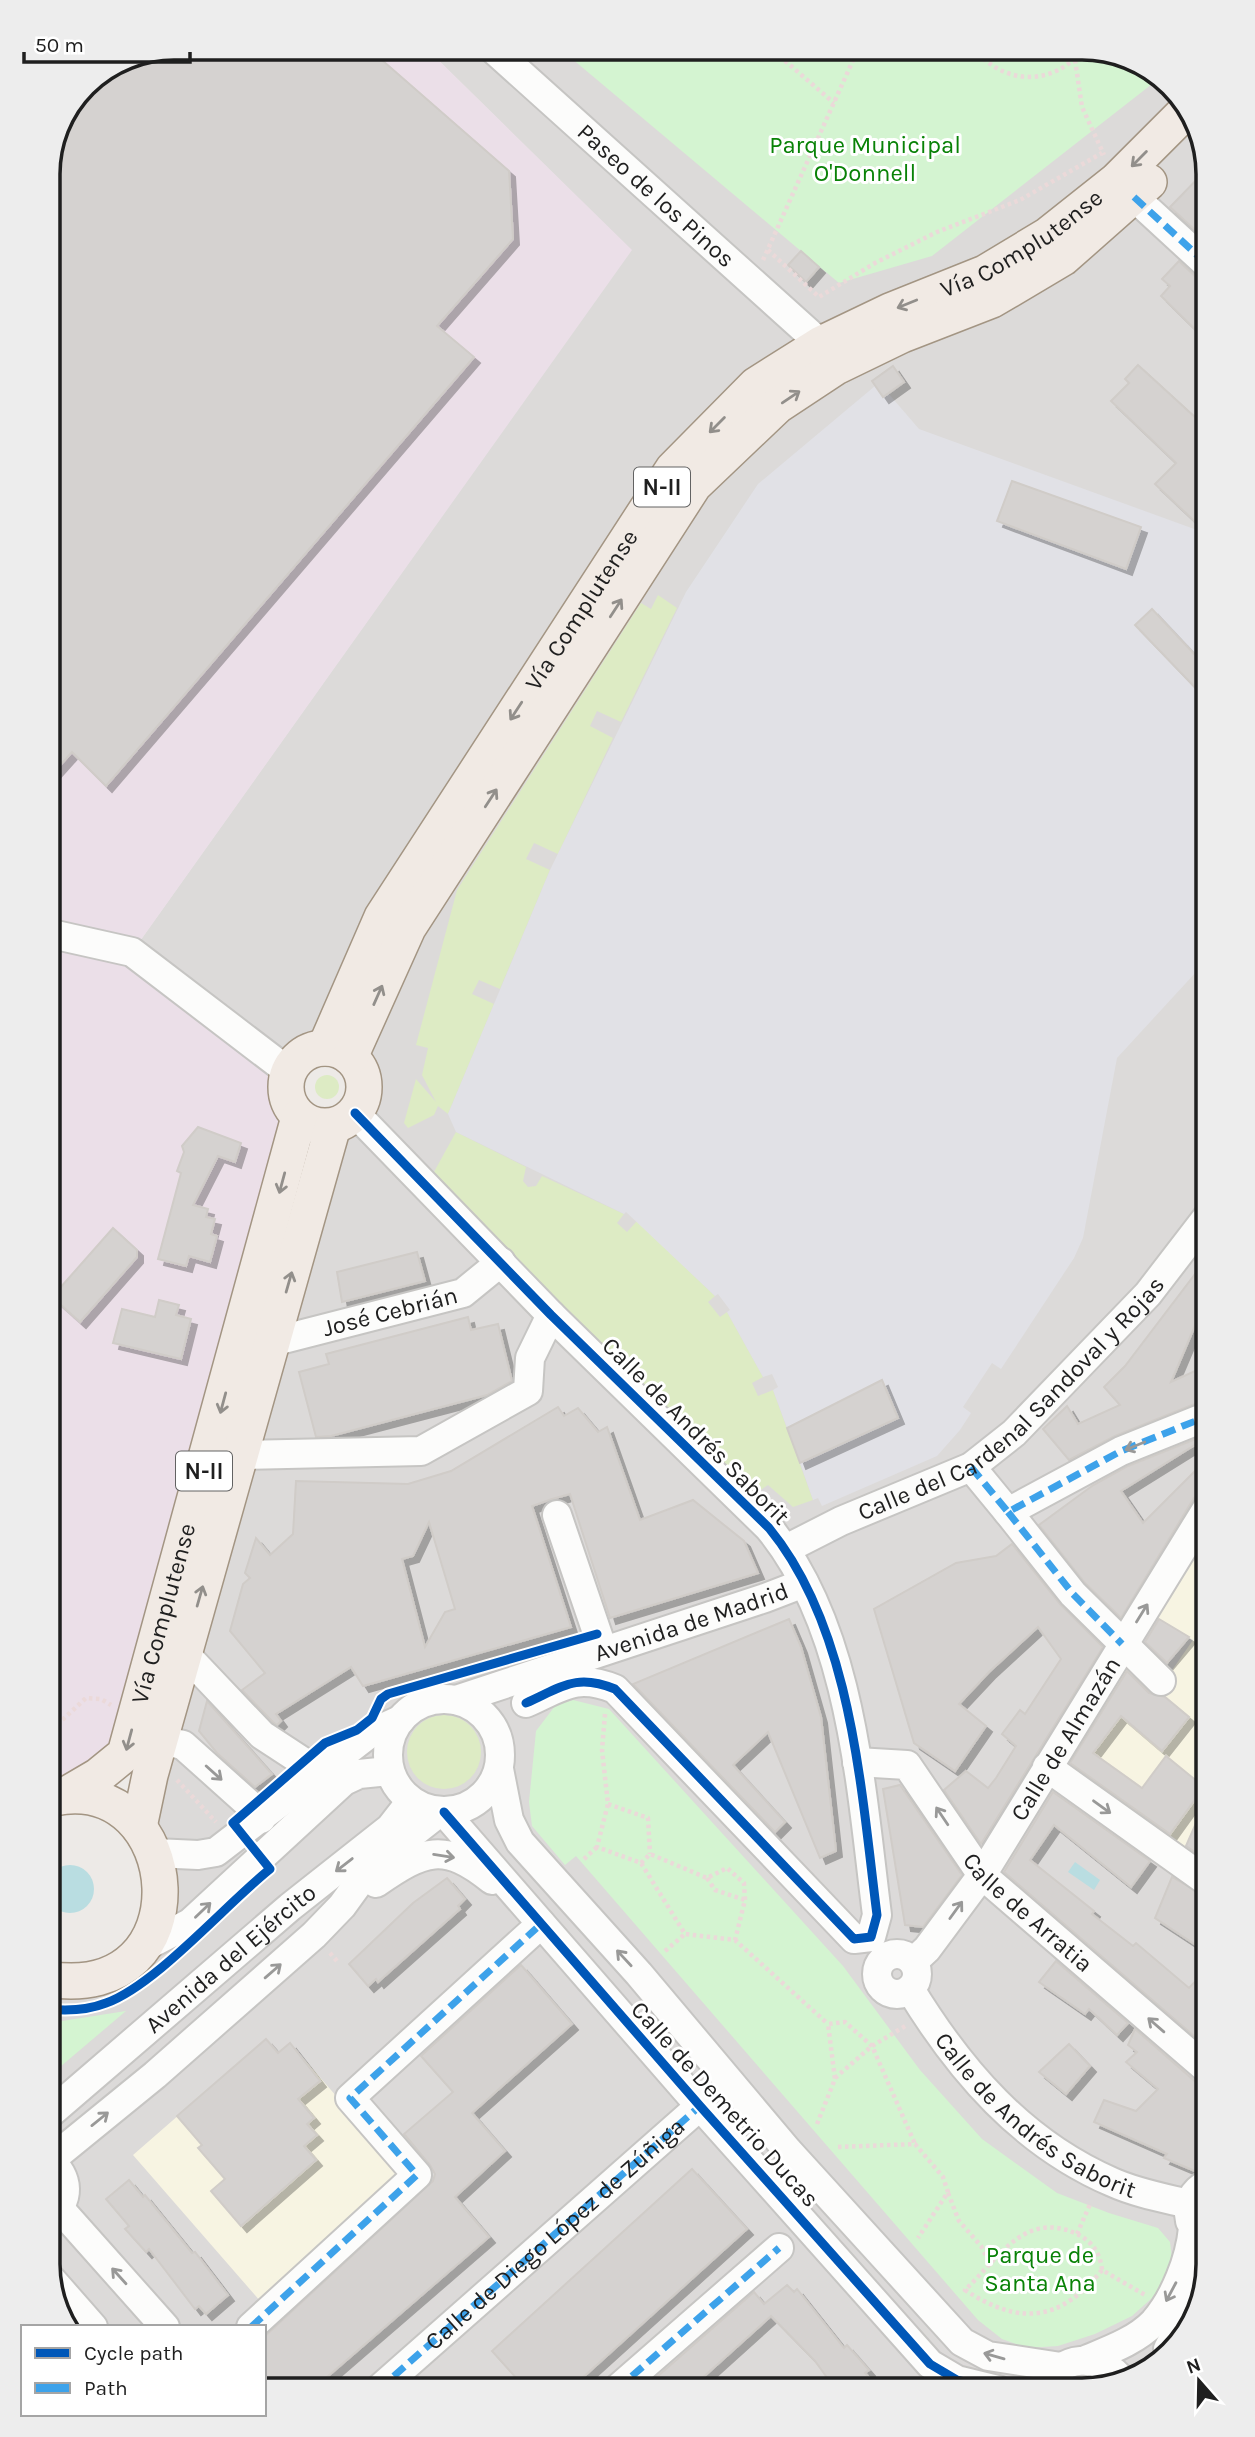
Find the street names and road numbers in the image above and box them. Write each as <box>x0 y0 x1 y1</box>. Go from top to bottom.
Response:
street label: Paseo de los Pinos <box>572 118 740 273</box>
street label: Vía Complutense <box>936 183 1108 303</box>
road number: N-II <box>634 467 690 506</box>
street label: Vía Complutense <box>519 524 644 696</box>
street label: Calle del Cardenal Sandoval y Rojas <box>854 1271 1170 1526</box>
street label: José Cebrián <box>320 1281 461 1342</box>
street label: Calle de Andrés Saborit <box>597 1332 795 1530</box>
road number: N-II <box>176 1452 232 1490</box>
street label: Vía Complutense <box>125 1520 201 1707</box>
street label: Avenida de Madrid <box>591 1576 792 1667</box>
street label: Calle de Almazán <box>1005 1652 1126 1826</box>
street label: Calle de Arratia <box>957 1847 1098 1978</box>
street label: Avenida del Ejército <box>140 1878 322 2039</box>
street label: Calle de Demetrio Ducas <box>625 1995 825 2213</box>
street label: Calle de Andrés Saborit <box>929 2027 1140 2204</box>
street label: Calle de Diego López de Zúñiga <box>419 2112 691 2356</box>

